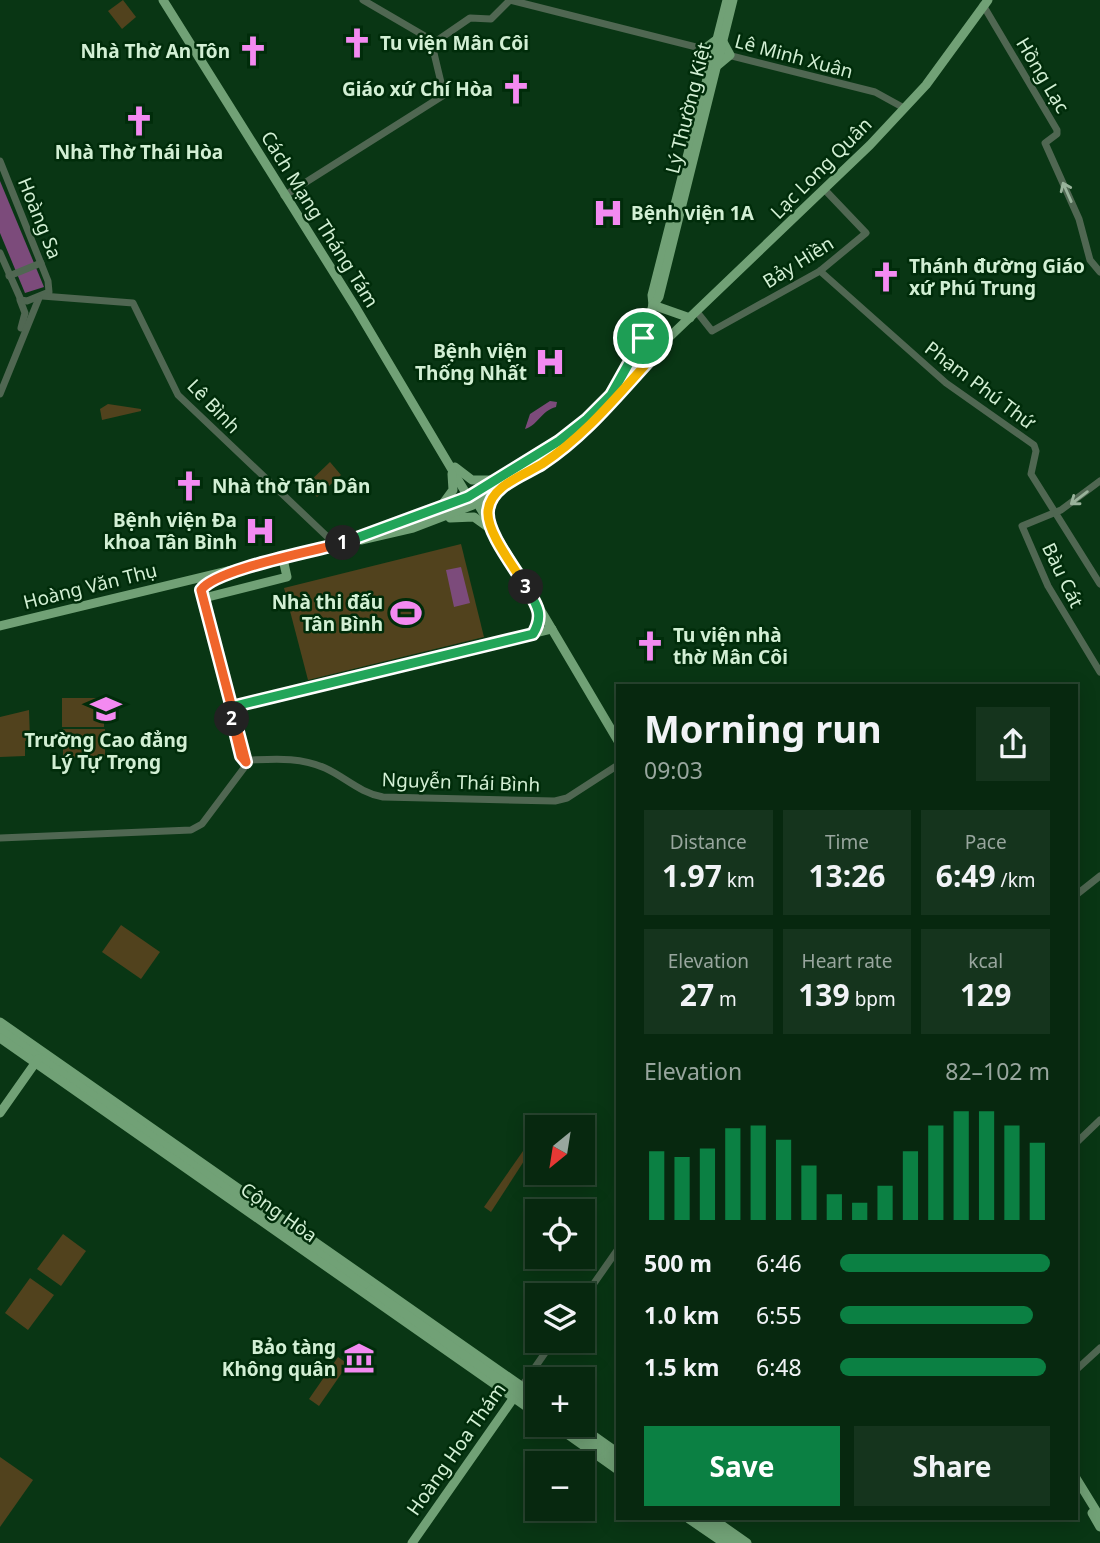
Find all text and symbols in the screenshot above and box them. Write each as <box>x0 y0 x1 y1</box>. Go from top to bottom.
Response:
church icon: Tu viện Mân Côi <box>340 26 374 60</box>
street label: Lê Minh Xuân <box>732 28 856 84</box>
place label: Tu viện Mân Côi <box>380 30 529 56</box>
street label: Hồng Lạc <box>1010 32 1076 118</box>
church icon: Nhà Thờ An Tôn <box>236 34 270 68</box>
place label: Nhà Thờ An Tôn <box>80 38 230 64</box>
street label: Lý Thường Kiệt <box>659 40 717 176</box>
church icon: Giáo xứ Chí Hòa <box>499 72 533 106</box>
place label: Giáo xứ Chí Hòa <box>342 76 493 102</box>
church icon: Nhà Thờ Thái Hòa <box>122 104 156 138</box>
street label: Lạc Long Quân <box>765 112 877 224</box>
street label: Cách Mạng Tháng Tám <box>255 126 385 312</box>
place label: Nhà Thờ Thái Hòa <box>55 139 223 165</box>
street label: Hoàng Sa <box>12 173 68 263</box>
one-way arrow <box>1060 182 1073 203</box>
hospital icon: Bệnh viện 1A <box>591 196 625 230</box>
place label: Bệnh viện 1A <box>631 200 755 226</box>
street label: Bảy Hiền <box>758 230 838 294</box>
place label: Thánh đường Giáo xứ Phú Trung <box>909 253 1085 301</box>
church icon: Thánh đường Giáo xứ Phú Trung <box>869 260 903 294</box>
pin <box>613 308 673 368</box>
icon: arrive <box>624 319 662 357</box>
street label: Phạm Phú Thứ <box>920 335 1041 436</box>
place label: Bệnh viện Thống Nhất <box>415 338 527 386</box>
hospital icon: Bệnh viện Thống Nhất <box>533 345 567 379</box>
street label: Lê Bình <box>182 373 246 439</box>
church icon: Nhà thờ Tân Dân <box>172 469 206 503</box>
place label: Nhà thờ Tân Dân <box>212 473 370 499</box>
one-way arrow <box>1070 490 1088 505</box>
place label: Bệnh viện Đa khoa Tân Bình <box>104 507 237 555</box>
hospital icon: Bệnh viện Đa khoa Tân Bình <box>243 514 277 548</box>
pin: 1 <box>326 526 360 560</box>
text: 1 <box>337 529 348 555</box>
street label: Bàu Cát <box>1036 538 1090 612</box>
street label: Hoàng Văn Thụ <box>20 557 160 615</box>
pin: 3 <box>508 570 544 604</box>
text: 3 <box>520 573 531 599</box>
place label: Nhà thi đấu Tân Bình <box>272 589 383 637</box>
sports icon: Nhà thi đấu Tân Bình <box>389 596 423 630</box>
place label: Tu viện nhà thờ Mân Côi <box>673 622 788 670</box>
church icon: Tu viện nhà thờ Mân Côi <box>633 629 667 663</box>
school or university icon: Trường Cao đẳng Lý Tự Trọng <box>89 692 123 726</box>
pin: 2 <box>215 702 250 736</box>
text: Morning run <box>644 702 882 754</box>
text: 2 <box>226 705 237 731</box>
button: share <box>976 707 1050 781</box>
place label: Trường Cao đẳng Lý Tự Trọng <box>24 727 188 775</box>
text: 09:03 <box>644 754 703 786</box>
street label: Nguyễn Thái Bình <box>381 766 541 798</box>
text: Distance <box>670 829 747 855</box>
text: Time <box>825 829 869 855</box>
text: Pace <box>965 829 1007 855</box>
text: 1.97 <box>662 855 722 896</box>
text: 13:26 <box>808 855 886 896</box>
text: 6:49 <box>936 855 996 896</box>
text: km <box>722 867 755 893</box>
text: /km <box>996 867 1036 893</box>
text: Elevation <box>668 948 749 974</box>
text: Heart rate <box>802 948 892 974</box>
text: kcal <box>968 948 1003 974</box>
text: 27 <box>680 974 714 1015</box>
text: 139 <box>798 974 850 1015</box>
text: 129 <box>960 974 1011 1015</box>
text: m <box>714 986 737 1012</box>
text: bpm <box>850 986 896 1012</box>
text: Elevation <box>644 1055 742 1087</box>
text: 82–102 m <box>945 1055 1050 1087</box>
north arrow <box>525 1115 595 1185</box>
map controls <box>525 1115 595 1521</box>
street label: Cộng Hòa <box>235 1176 323 1248</box>
button: locate <box>525 1199 595 1269</box>
text: 500 m <box>644 1247 712 1279</box>
text: 6:46 <box>756 1247 802 1279</box>
button: layers <box>525 1283 595 1353</box>
text: 1.0 km <box>644 1299 719 1331</box>
text: 6:55 <box>756 1299 802 1331</box>
place label: Bảo tàng Không quân <box>222 1334 336 1382</box>
museum icon: Bảo tàng Không quân <box>342 1341 376 1375</box>
text: 1.5 km <box>644 1351 719 1383</box>
text: 6:48 <box>756 1351 802 1383</box>
button: + <box>525 1367 595 1437</box>
street label: Hoàng Hoa Thám <box>400 1377 512 1521</box>
button: Save <box>644 1426 840 1506</box>
button: Share <box>854 1426 1050 1506</box>
button: − <box>525 1451 595 1521</box>

